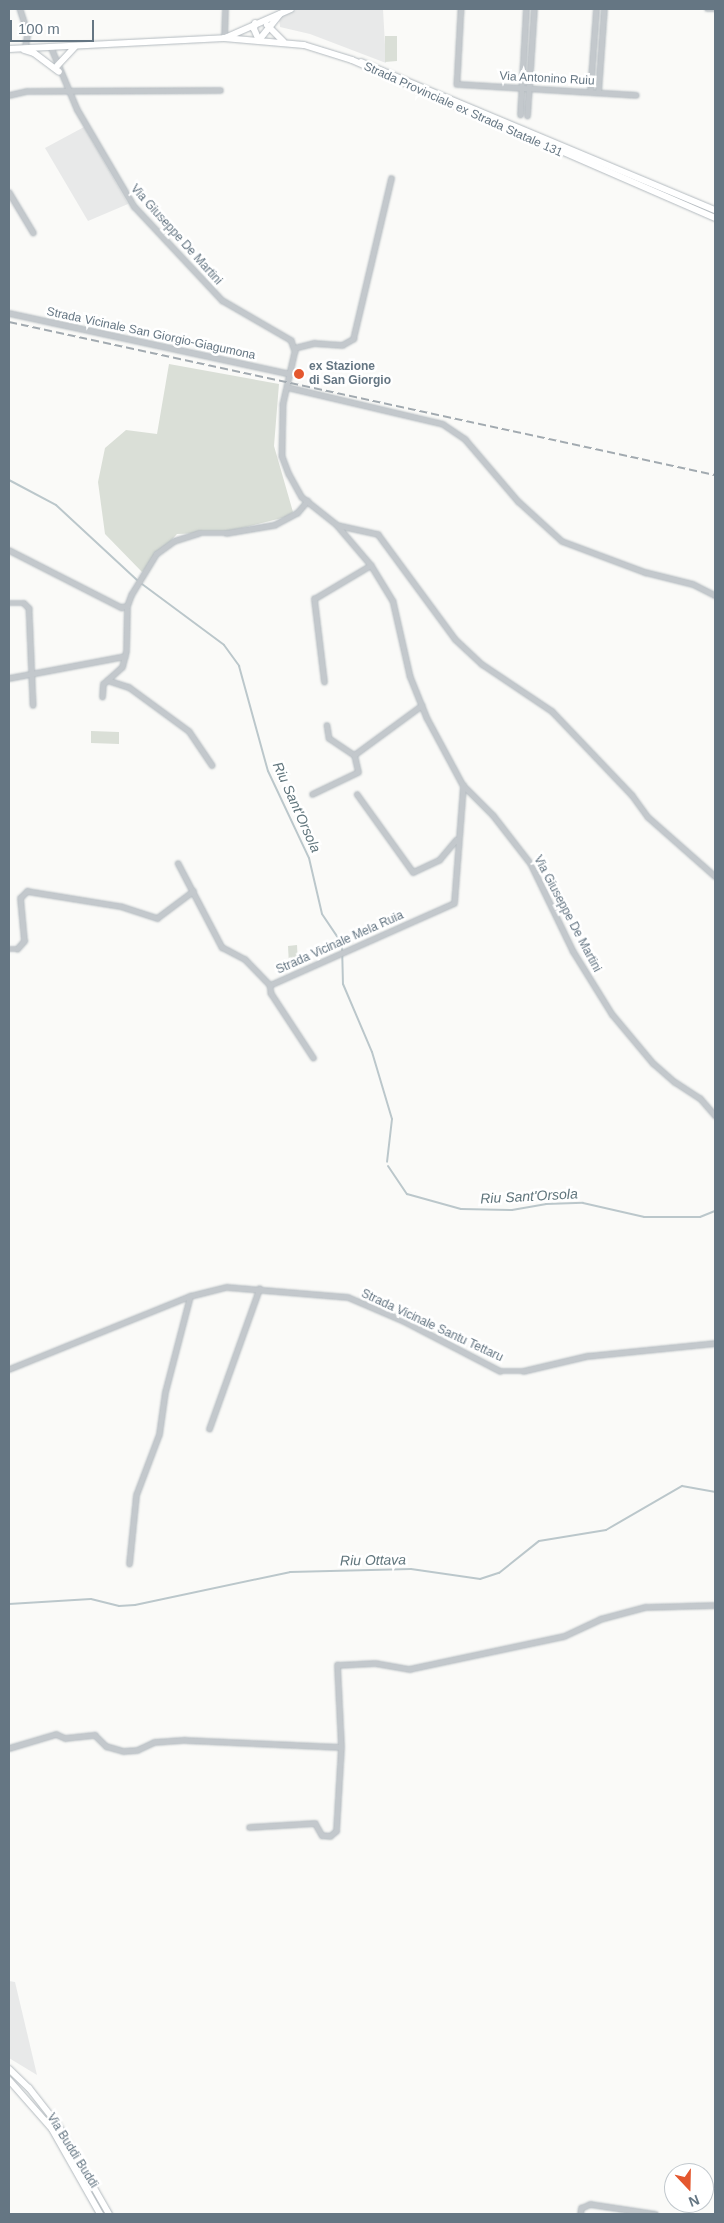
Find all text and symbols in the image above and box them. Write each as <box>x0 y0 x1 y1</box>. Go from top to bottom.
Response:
scale bar <box>12 10 96 42</box>
text: 100 m <box>18 20 60 37</box>
street label: Strada Provinciale ex Strada Statale 131 <box>361 59 565 161</box>
street label: Via Antonino Ruiu <box>499 69 595 89</box>
street label: Via Giuseppe De Martini <box>127 182 225 288</box>
street label: Strada Vicinale San Giorgio-Giagumona <box>45 305 257 363</box>
place label: ex Stazione di San Giorgio <box>309 360 391 388</box>
marker: ex Stazione di San Giorgio <box>293 368 305 380</box>
water label: Riu Sant'Orsola <box>269 759 325 855</box>
street label: Via Giuseppe De Martini <box>530 853 604 975</box>
street label: Strada Vicinale Mela Ruia <box>274 908 406 978</box>
water label: Riu Sant'Orsola <box>480 1185 578 1207</box>
street label: Strada Vicinale Santu Tettaru <box>359 1287 505 1365</box>
water label: Riu Ottava <box>340 1551 406 1569</box>
street label: Via Buddi Buddi <box>43 2111 101 2191</box>
north arrow <box>664 2163 714 2213</box>
text: N <box>686 2192 702 2210</box>

